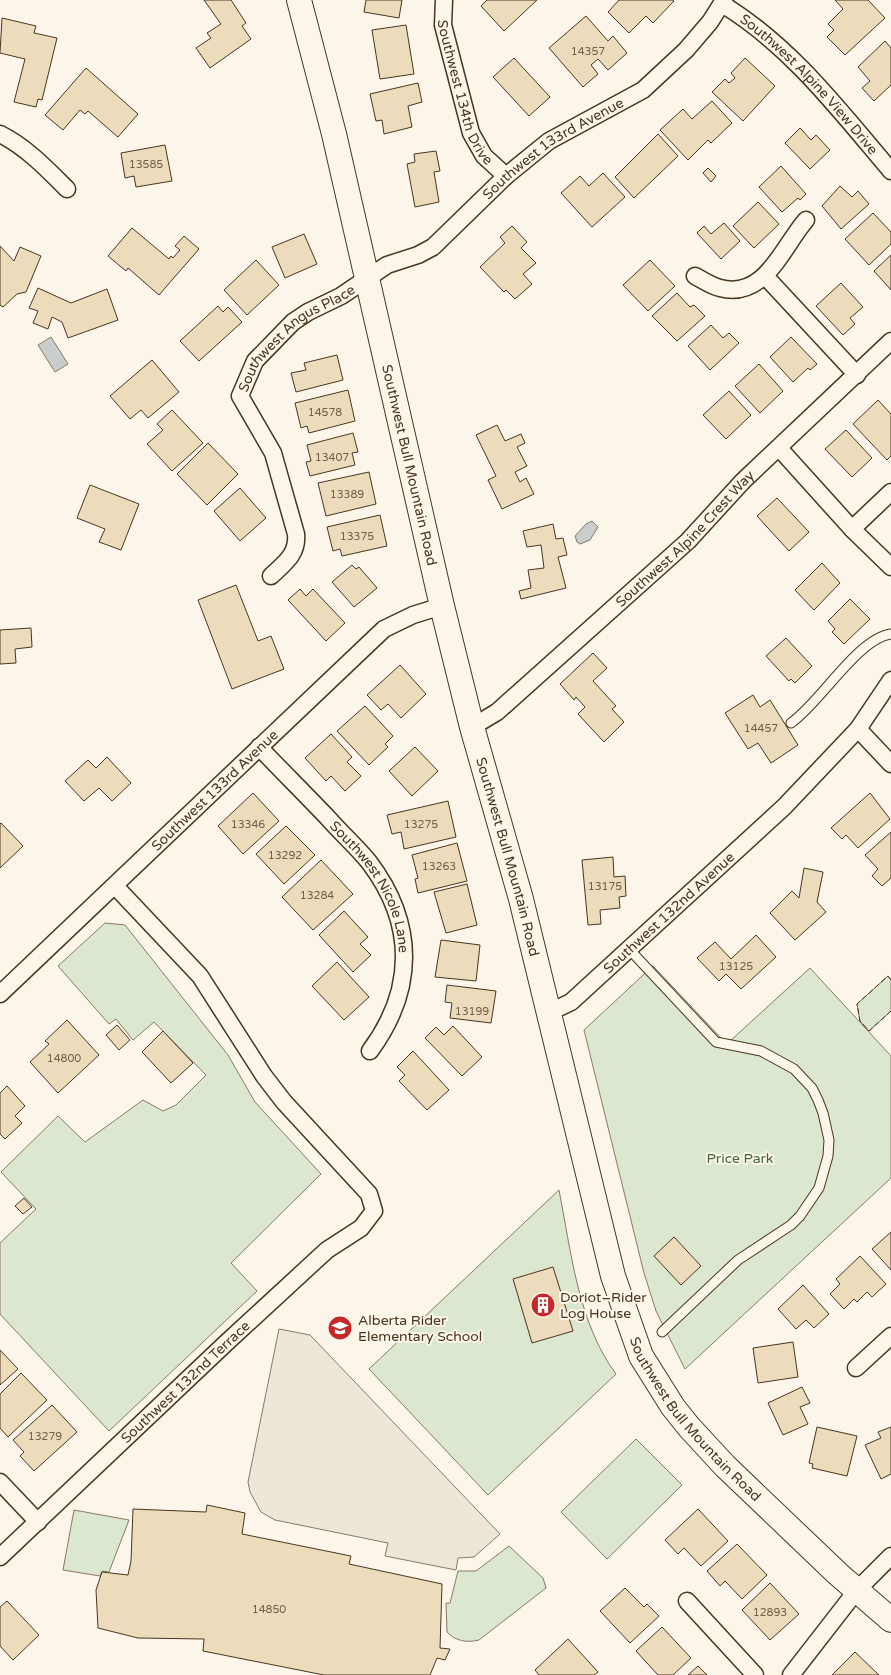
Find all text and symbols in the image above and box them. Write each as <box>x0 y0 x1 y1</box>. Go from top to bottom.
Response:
street label: Southwest Alpine View Drive <box>737 10 882 158</box>
street label: Southwest 134th Drive <box>434 19 497 169</box>
house number: 14357 <box>571 45 605 58</box>
street label: Southwest 133rd Avenue <box>479 94 626 203</box>
house number: 13585 <box>129 158 163 171</box>
street label: Southwest Angus Place <box>234 281 358 394</box>
street label: Southwest Bull Mountain Road <box>379 363 441 567</box>
house number: 14578 <box>308 406 342 419</box>
house number: 13407 <box>315 451 349 464</box>
street label: Southwest Alpine Crest Way <box>612 466 758 610</box>
house number: 13389 <box>330 488 364 501</box>
house number: 13375 <box>340 530 374 543</box>
house number: 14457 <box>744 722 778 735</box>
street label: Southwest 133rd Avenue <box>148 726 281 854</box>
street label: Southwest Bull Mountain Road <box>473 755 543 958</box>
street label: Southwest Nicole Lane <box>326 817 412 953</box>
house number: 13346 <box>231 818 265 831</box>
house number: 13275 <box>404 818 438 831</box>
street label: Southwest 132nd Avenue <box>600 848 738 977</box>
house number: 13292 <box>268 849 302 862</box>
house number: 13263 <box>422 860 456 873</box>
house number: 13175 <box>588 880 622 893</box>
house number: 13284 <box>300 889 334 902</box>
house number: 13125 <box>719 960 753 973</box>
house number: 13199 <box>455 1005 489 1018</box>
house number: 14800 <box>47 1052 81 1065</box>
park label: Price Park <box>706 1150 774 1167</box>
place label: Doriot–Rider Log House <box>560 1289 647 1322</box>
building icon: Doriot–Rider Log House <box>530 1292 556 1318</box>
place label: Alberta Rider Elementary School <box>358 1312 482 1345</box>
school or university icon: Alberta Rider Elementary School <box>327 1315 353 1341</box>
street label: Southwest 132nd Terrace <box>117 1317 253 1447</box>
street label: Southwest Bull Mountain Road <box>626 1334 765 1505</box>
house number: 13279 <box>28 1430 62 1443</box>
house number: 14850 <box>252 1603 286 1616</box>
house number: 12893 <box>753 1606 787 1619</box>

